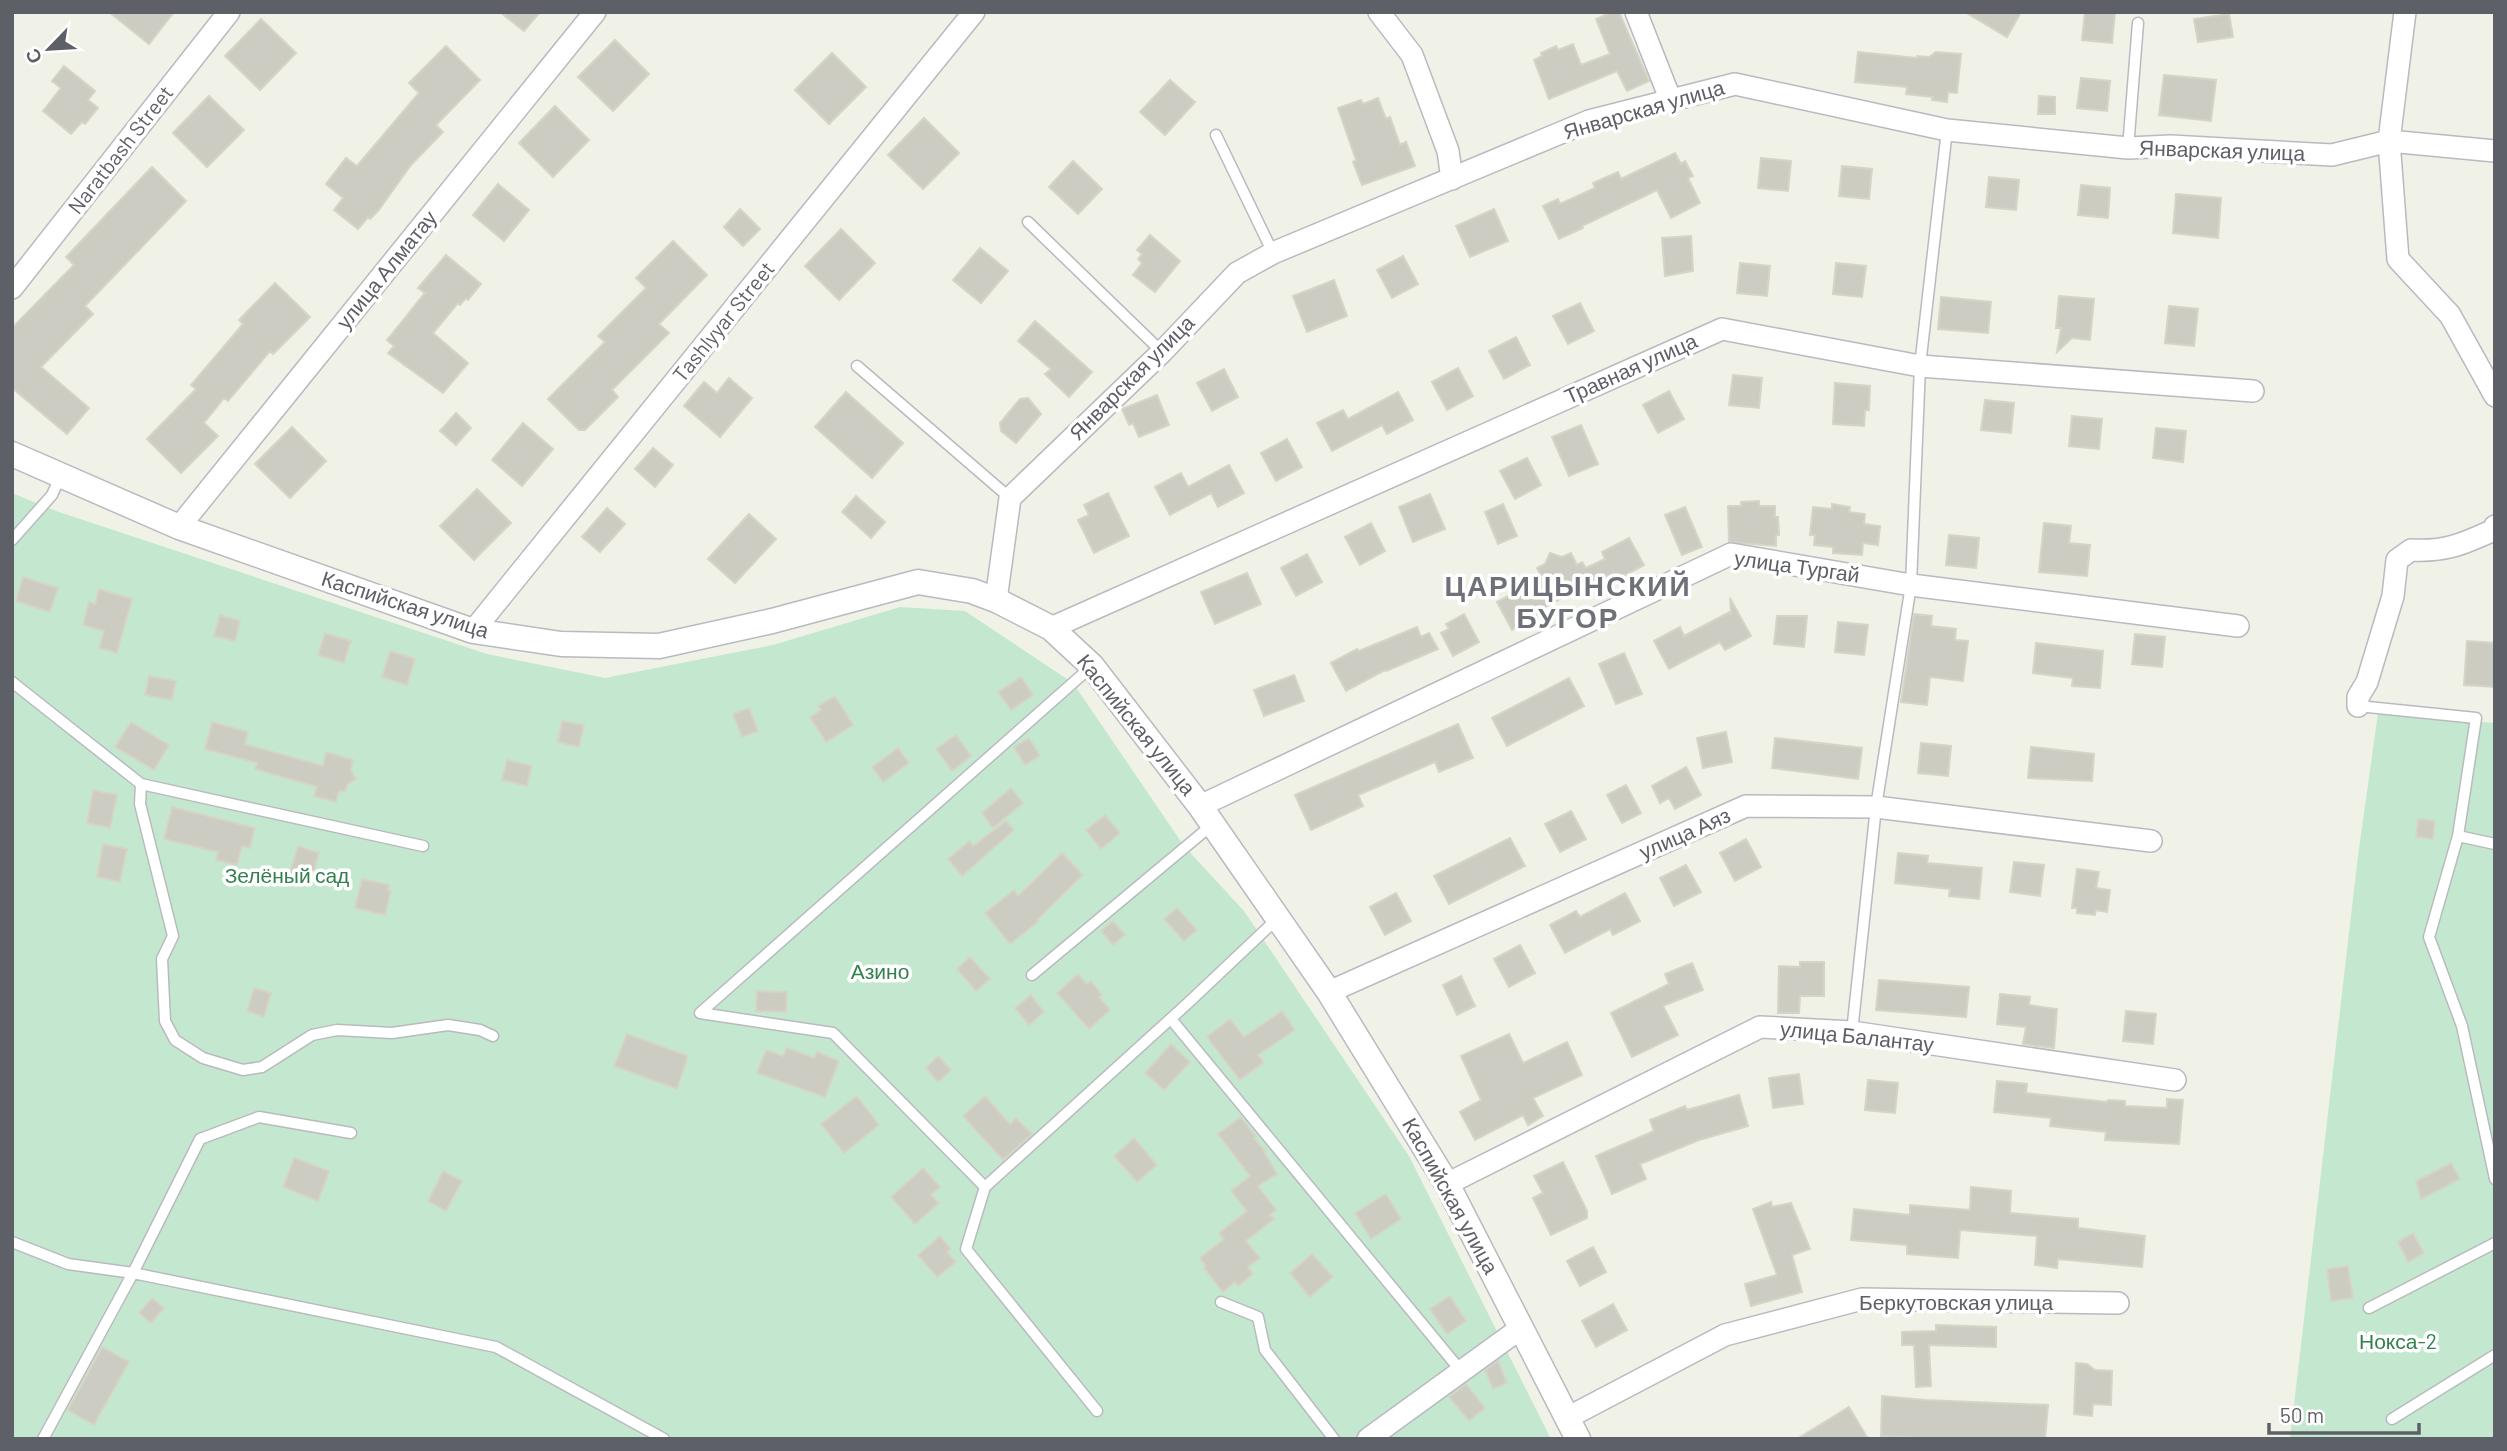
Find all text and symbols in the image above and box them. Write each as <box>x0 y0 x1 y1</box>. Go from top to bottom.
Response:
north arrow <box>14 14 84 84</box>
text: С <box>20 45 46 67</box>
street label: Январская улица <box>1560 74 1727 143</box>
street label: Naratbash Street <box>62 80 178 218</box>
street label: Январская улица <box>2139 134 2306 165</box>
street label: улица Алматау <box>330 204 442 333</box>
street label: Tashlyyar Street <box>667 256 779 386</box>
street label: Январская улица <box>1063 309 1199 445</box>
street label: Травная улица <box>1560 327 1701 408</box>
street label: улица Тургай <box>1733 544 1861 587</box>
street label: Каспийская улица <box>319 565 493 643</box>
district label: ЦАРИЦЫНСКИЙ БУГОР <box>1444 568 1692 634</box>
street label: Каспийская улица <box>1073 648 1202 800</box>
street label: улица Аяз <box>1635 801 1734 864</box>
park label: Зелёный сад <box>225 862 349 887</box>
park label: Азино <box>851 958 909 983</box>
street label: улица Балантау <box>1779 1015 1936 1056</box>
street label: Каспийская улица <box>1398 1113 1505 1278</box>
street label: Беркутовская улица <box>1859 1289 2053 1314</box>
park label: Нокса-2 <box>2359 1328 2437 1353</box>
scale bar <box>2269 1392 2420 1436</box>
text: 50 m <box>2280 1402 2324 1427</box>

